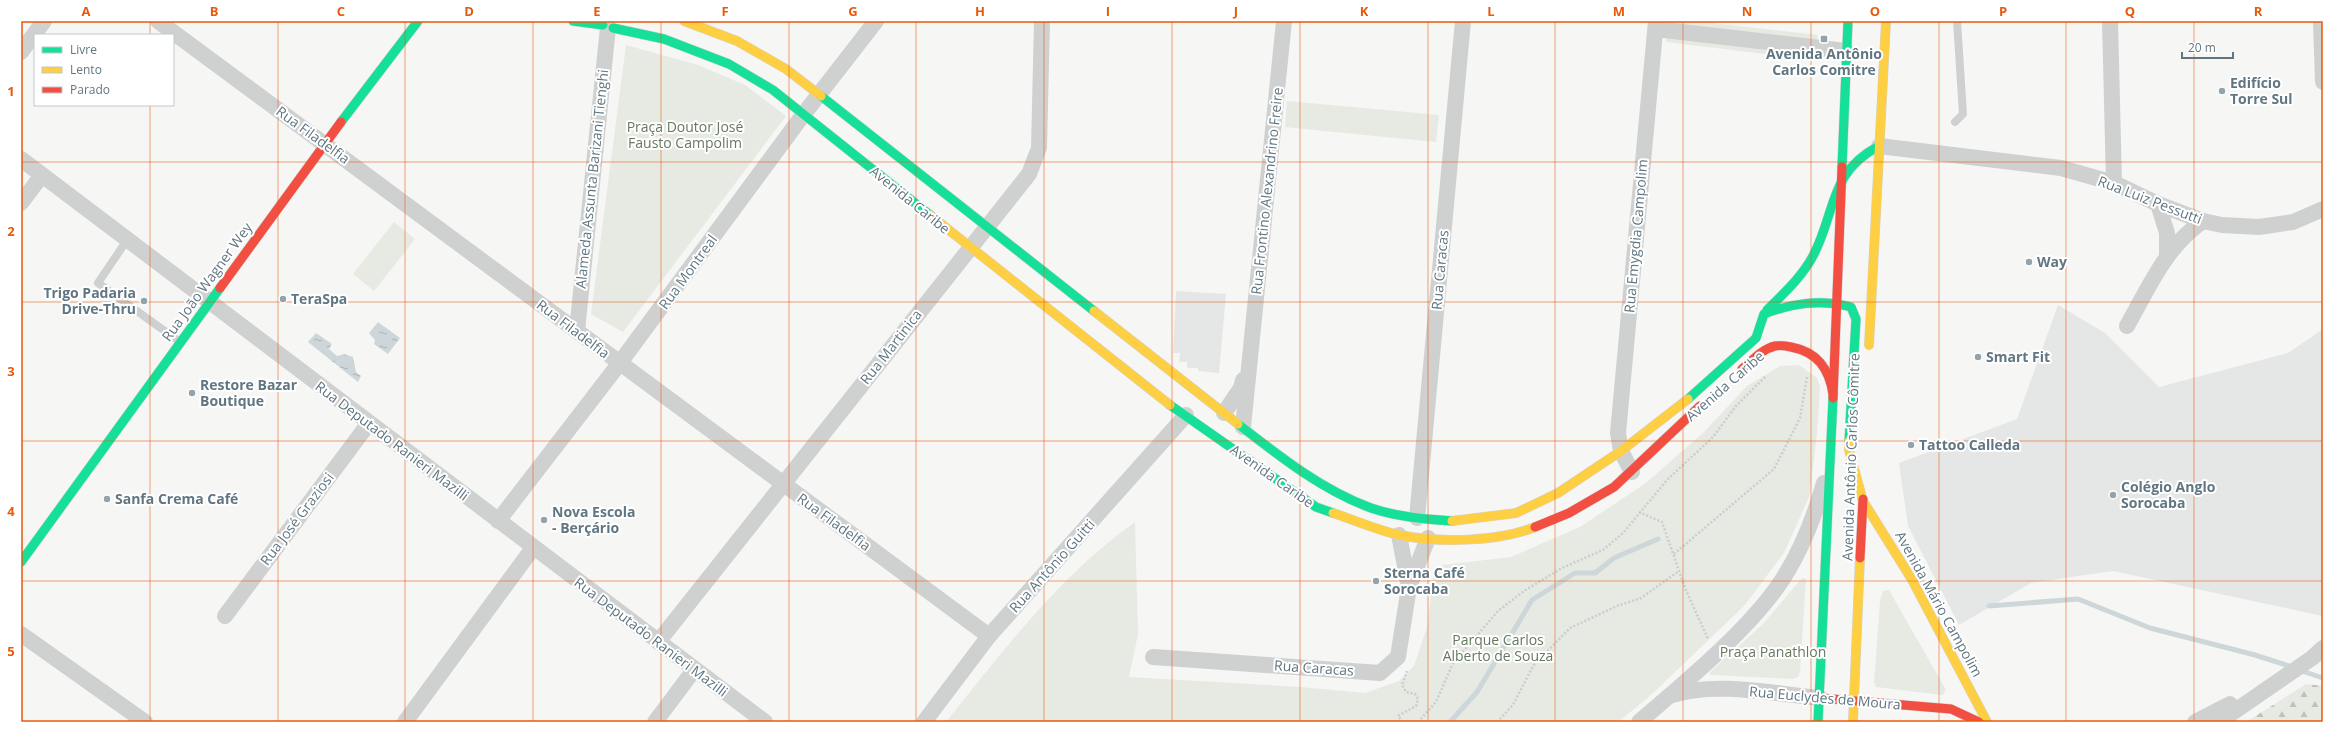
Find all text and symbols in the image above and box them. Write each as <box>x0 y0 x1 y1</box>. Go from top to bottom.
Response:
text: A <box>82 2 91 20</box>
text: B <box>210 2 219 20</box>
text: C <box>337 2 345 20</box>
text: D <box>464 2 474 20</box>
text: E <box>593 2 601 20</box>
text: F <box>721 2 729 20</box>
text: G <box>848 2 858 20</box>
text: H <box>975 2 985 20</box>
text: I <box>1106 2 1110 20</box>
text: J <box>1233 2 1238 20</box>
text: K <box>1360 2 1369 20</box>
text: L <box>1487 2 1495 20</box>
text: M <box>1613 2 1625 20</box>
text: N <box>1742 2 1752 20</box>
text: O <box>1870 2 1880 20</box>
text: P <box>1999 2 2007 20</box>
text: Q <box>2125 2 2135 20</box>
text: R <box>2254 2 2263 20</box>
legend <box>34 34 174 106</box>
marker: Avenida Antônio Carlos Comitre <box>1819 34 1829 44</box>
scale bar <box>2182 34 2233 60</box>
text: 20 m <box>2188 39 2216 56</box>
text: Livre <box>70 41 97 58</box>
place label: Avenida Antônio Carlos Comitre <box>1766 44 1882 79</box>
text: Lento <box>70 61 102 78</box>
street label: Alameda Assunta Barizani Tienghi <box>571 68 612 290</box>
place label: Edifício Torre Sul <box>2230 73 2293 108</box>
text: Parado <box>70 81 110 98</box>
text: 1 <box>7 82 15 100</box>
street label: Rua Frontino Alexandrino Freire <box>1246 86 1287 295</box>
marker: Edifício Torre Sul <box>2217 86 2227 96</box>
street label: Rua Filadelfia <box>273 101 354 168</box>
park label: Praça Doutor José Fausto Campolim <box>627 117 743 152</box>
street label: Rua Emygdia Campolim <box>1619 158 1652 314</box>
street label: Avenida Caribe <box>866 161 955 238</box>
street label: Rua Luiz Pessutti <box>2095 171 2205 228</box>
street label: Rua João Wagner Wey <box>157 218 257 345</box>
text: 2 <box>7 222 15 240</box>
street label: Rua Caracas <box>1427 229 1452 311</box>
street label: Rua Montreal <box>654 230 721 313</box>
place label: Way <box>2037 252 2067 271</box>
marker: Way <box>2024 257 2034 267</box>
place label: Trigo Padaria Drive-Thru <box>43 283 136 318</box>
place label: TeraSpa <box>291 289 347 308</box>
marker: TeraSpa <box>278 294 288 304</box>
street label: Rua Filadelfia <box>533 295 614 362</box>
marker: Trigo Padaria Drive-Thru <box>139 296 149 306</box>
street label: Rua Martinica <box>855 305 926 388</box>
street label: Avenida Caribe <box>1681 346 1768 425</box>
place label: Smart Fit <box>1986 347 2050 366</box>
marker: Smart Fit <box>1973 352 1983 362</box>
street label: Avenida Antônio Carlos Cômitre <box>1837 353 1864 561</box>
text: 3 <box>7 362 15 380</box>
place label: Restore Bazar Boutique <box>200 375 298 410</box>
street label: Rua Deputado Ranieri Mazilli <box>312 377 473 505</box>
marker: Restore Bazar Boutique <box>187 388 197 398</box>
place label: Tattoo Calleda <box>1919 435 2020 454</box>
street label: Avenida Caribe <box>1227 440 1318 512</box>
marker: Tattoo Calleda <box>1906 440 1916 450</box>
street label: Rua José Graziosi <box>255 468 338 569</box>
place label: Colégio Anglo Sorocaba <box>2121 477 2216 512</box>
street label: Rua Filadelfia <box>794 488 875 555</box>
place label: Sanfa Crema Café <box>115 489 238 508</box>
marker: Colégio Anglo Sorocaba <box>2108 490 2118 500</box>
marker: Sanfa Crema Café <box>102 494 112 504</box>
text: 4 <box>7 502 15 520</box>
place label: Nova Escola - Berçário <box>552 502 636 537</box>
marker: Nova Escola - Berçário <box>539 515 549 525</box>
street label: Rua Antônio Guitti <box>1005 515 1099 616</box>
street label: Avenida Mário Campolim <box>1891 527 1988 680</box>
place label: Sterna Café Sorocaba <box>1384 563 1465 598</box>
street label: Rua Deputado Ranieri Mazilli <box>571 573 732 701</box>
marker: Sterna Café Sorocaba <box>1371 576 1381 586</box>
park label: Parque Carlos Alberto de Souza <box>1443 630 1553 665</box>
text: 5 <box>7 642 15 660</box>
park label: Praça Panathlon <box>1720 642 1826 661</box>
street label: Rua Caracas <box>1274 655 1355 680</box>
street label: Rua Euclydes de Moura <box>1748 681 1902 714</box>

